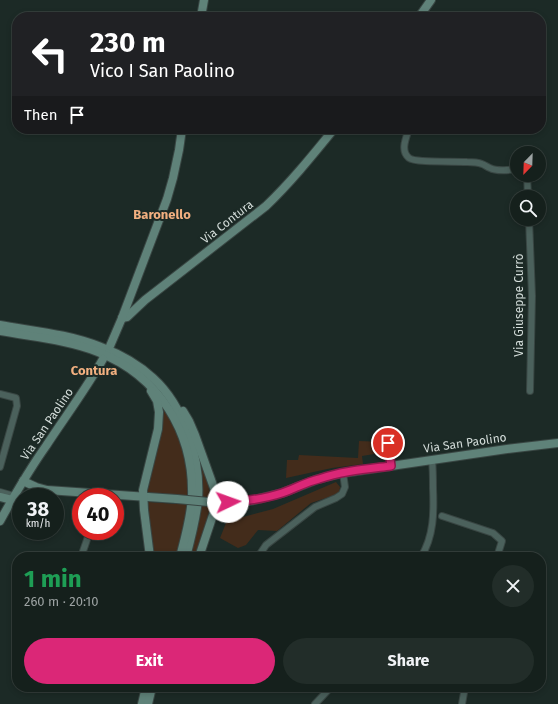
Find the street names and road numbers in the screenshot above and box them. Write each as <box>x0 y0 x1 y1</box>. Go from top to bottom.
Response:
street label: Via Contura <box>198 197 256 247</box>
street label: Via Giuseppe Currò <box>512 253 526 357</box>
street label: Via San Paolino <box>18 385 76 463</box>
street label: Via San Paolino <box>423 430 507 456</box>

